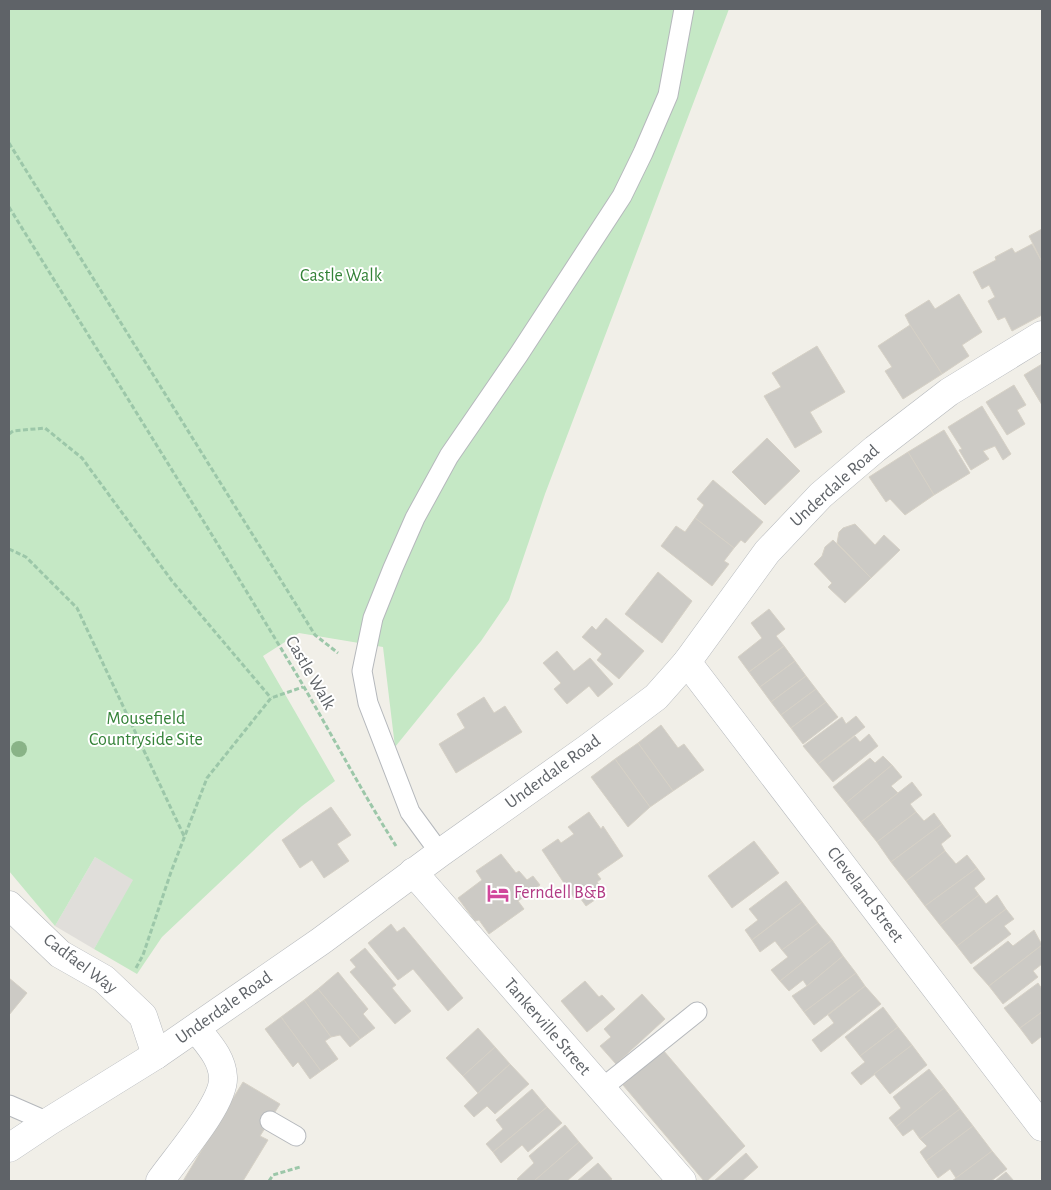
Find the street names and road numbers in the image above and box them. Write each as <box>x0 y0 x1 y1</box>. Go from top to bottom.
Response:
street label: Underdale Road <box>787 442 883 530</box>
street label: Castle Walk <box>282 633 339 714</box>
street label: Underdale Road <box>502 732 604 812</box>
street label: Cleveland Street <box>823 844 907 946</box>
street label: Cadfael Way <box>40 931 120 998</box>
street label: Underdale Road <box>173 968 275 1048</box>
street label: Tankerville Street <box>500 975 594 1079</box>

